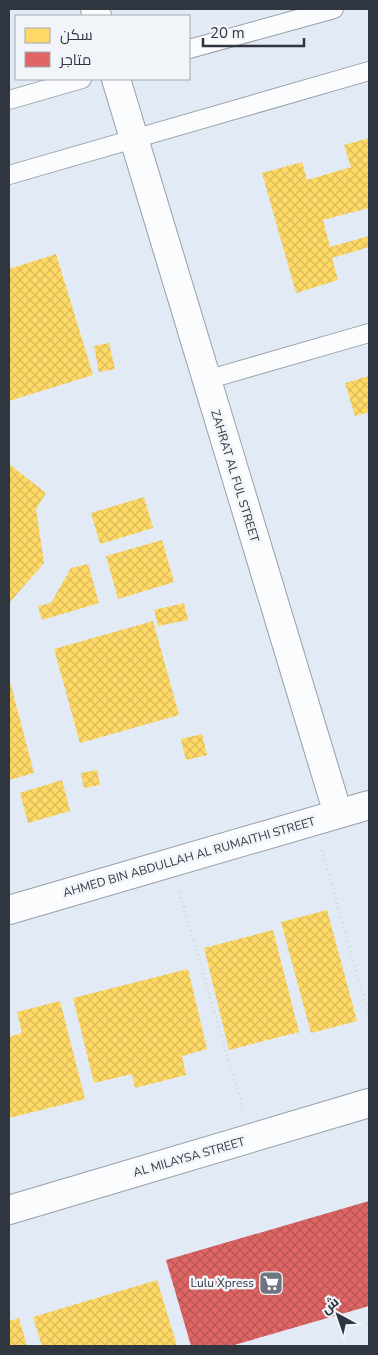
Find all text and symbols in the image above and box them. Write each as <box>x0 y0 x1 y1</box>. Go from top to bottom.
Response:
legend <box>15 15 190 80</box>
scale bar <box>203 15 304 47</box>
text: 20 m <box>210 23 245 43</box>
text: سكن <box>60 25 93 45</box>
text: متاجر <box>59 50 91 70</box>
street label: ZAHRAT AL FUL STREET <box>207 408 263 545</box>
street label: AHMED BIN ABDULLAH AL RUMAITHI STREET <box>61 813 318 901</box>
street label: AL MILAYSA STREET <box>131 1133 247 1181</box>
supermarket icon: Lulu Xpress <box>258 1270 284 1296</box>
place label: Lulu Xpress <box>191 1275 254 1291</box>
north arrow <box>313 1290 363 1340</box>
text: ش <box>317 1292 343 1318</box>

